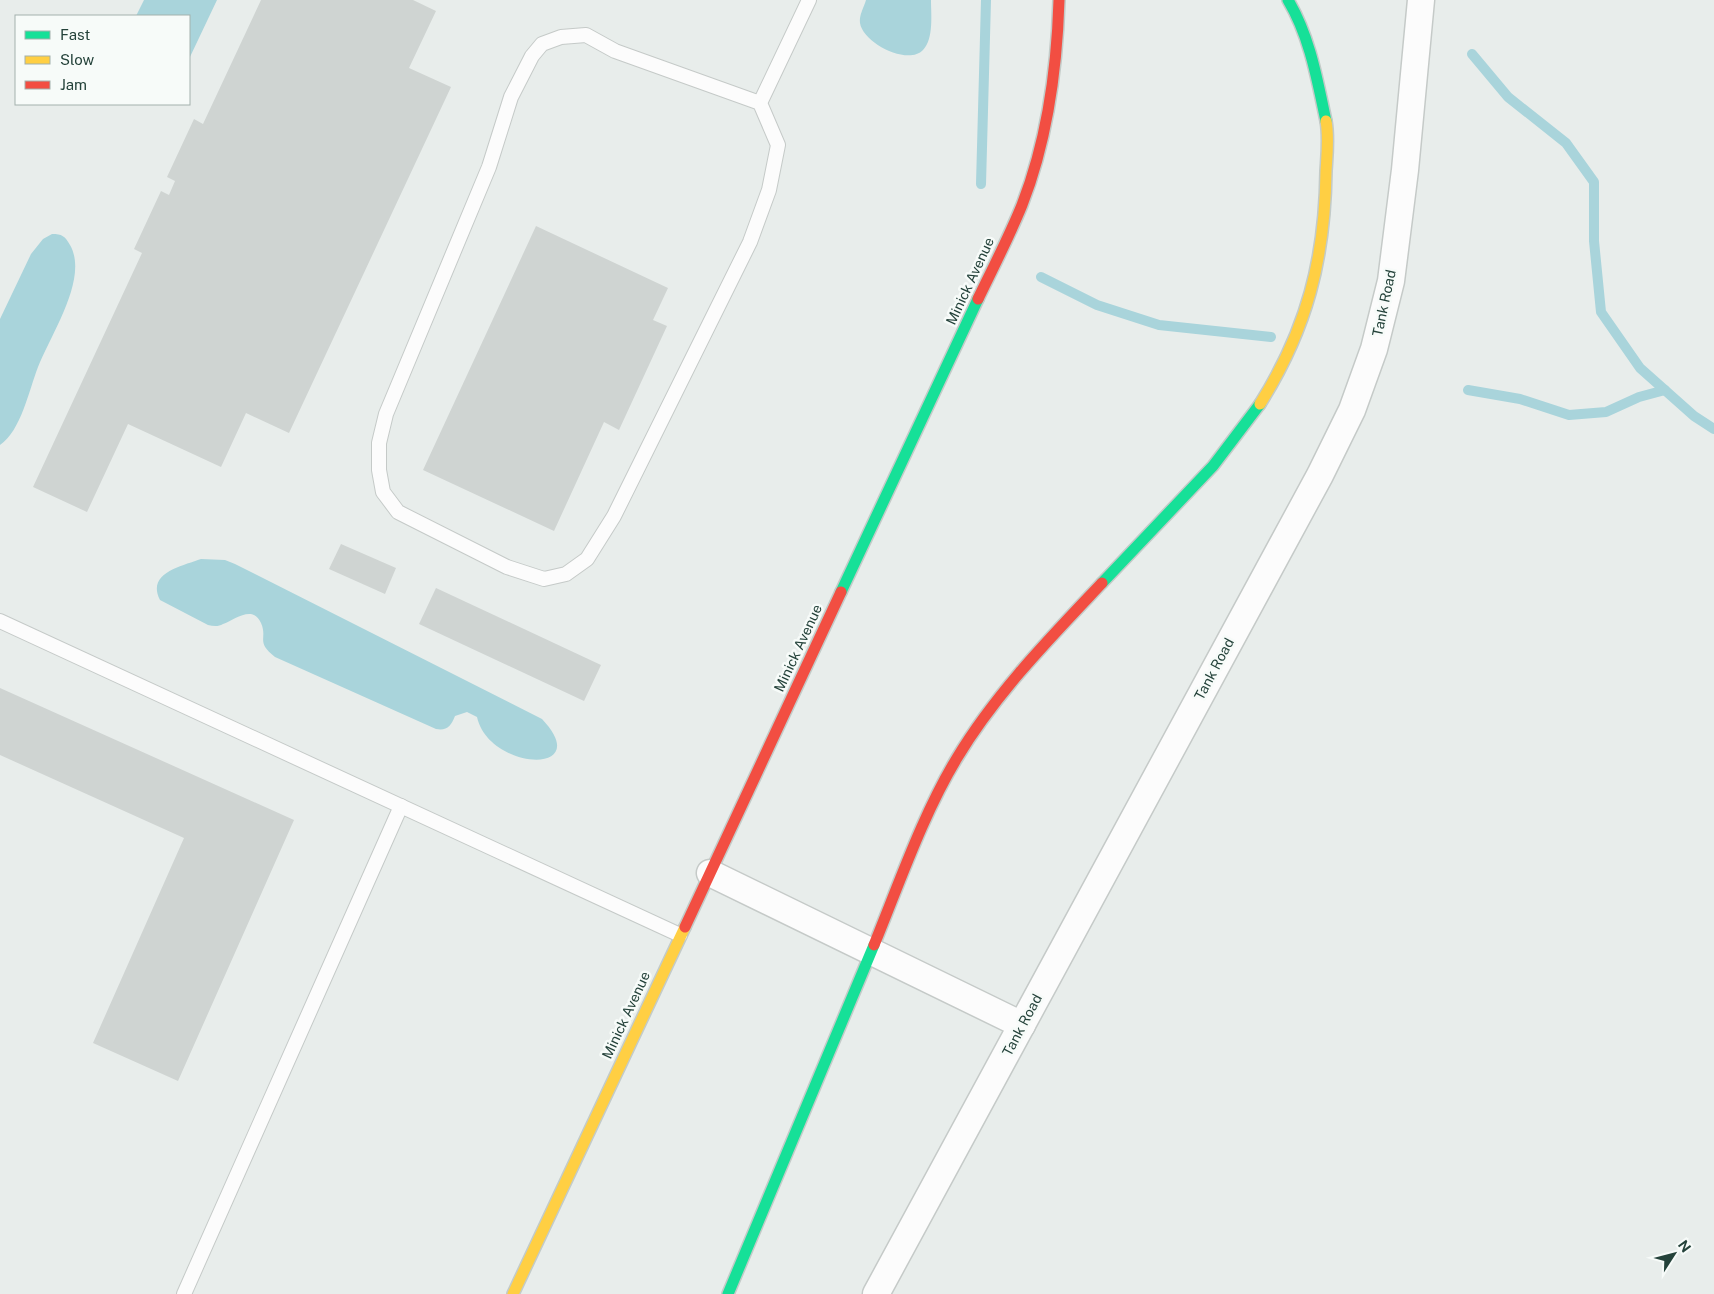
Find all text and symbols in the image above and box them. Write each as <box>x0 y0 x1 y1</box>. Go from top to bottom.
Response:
legend <box>15 15 190 105</box>
text: Fast <box>60 26 90 43</box>
text: Slow <box>60 51 95 68</box>
text: Jam <box>60 76 87 93</box>
street label: Minick Avenue <box>943 235 997 327</box>
street label: Tank Road <box>1369 268 1399 338</box>
street label: Minick Avenue <box>771 602 825 694</box>
street label: Tank Road <box>1191 635 1237 703</box>
street label: Minick Avenue <box>599 969 653 1061</box>
street label: Tank Road <box>999 991 1045 1059</box>
north arrow <box>1649 1229 1699 1279</box>
text: N <box>1675 1237 1694 1255</box>

